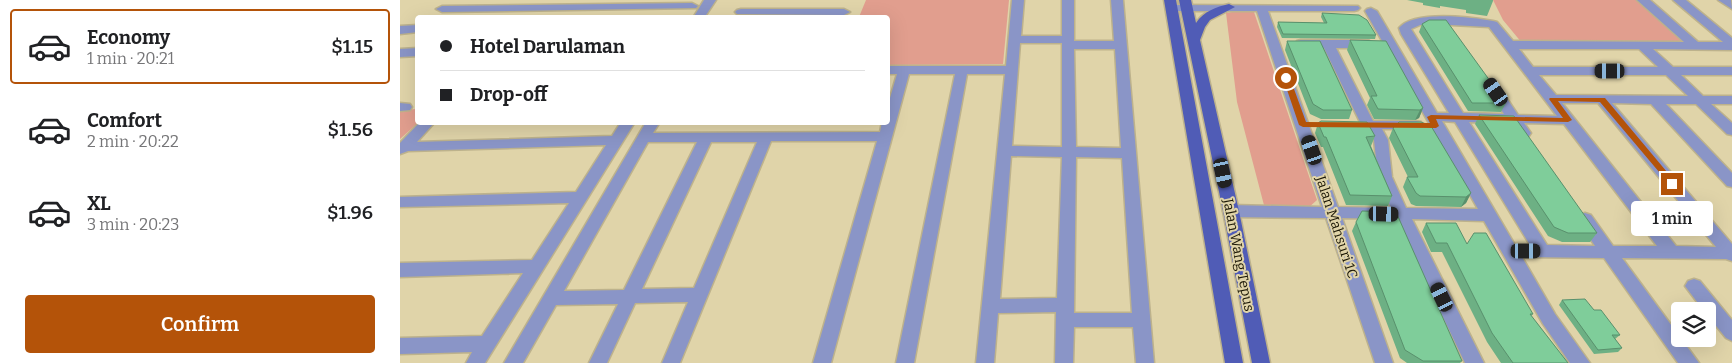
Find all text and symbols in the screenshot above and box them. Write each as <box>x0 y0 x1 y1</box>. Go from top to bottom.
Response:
icon: car <box>27 24 72 69</box>
text: Economy <box>87 26 170 49</box>
text: $1.15 <box>331 35 373 58</box>
text: Hotel Darulaman <box>470 35 625 58</box>
text: 1 min · 20:21 <box>87 49 174 68</box>
car <box>1595 64 1625 79</box>
route start <box>1275 67 1297 89</box>
car <box>1481 75 1510 109</box>
text: Drop-off <box>470 83 548 106</box>
icon: car <box>27 107 72 152</box>
text: Comfort <box>87 109 162 132</box>
text: $1.56 <box>328 118 373 141</box>
text: 2 min · 20:22 <box>87 132 179 151</box>
car <box>1300 133 1323 167</box>
car <box>1212 157 1233 189</box>
street label: Jalan Mahsuri 1C <box>1312 173 1361 281</box>
route end <box>1661 173 1683 195</box>
icon: car <box>27 190 72 235</box>
text: XL <box>87 192 111 215</box>
street label: Jalan Wang Tepus <box>1219 196 1258 313</box>
text: $1.96 <box>327 201 373 224</box>
callout: 1 min <box>1631 202 1713 236</box>
car <box>1368 206 1399 222</box>
text: 1 min <box>1652 209 1692 228</box>
text: 3 min · 20:23 <box>87 215 179 234</box>
car <box>1511 244 1541 259</box>
car <box>1428 280 1455 314</box>
button: Confirm <box>25 295 375 353</box>
map controls <box>1671 302 1716 347</box>
button: layers <box>1671 302 1716 347</box>

